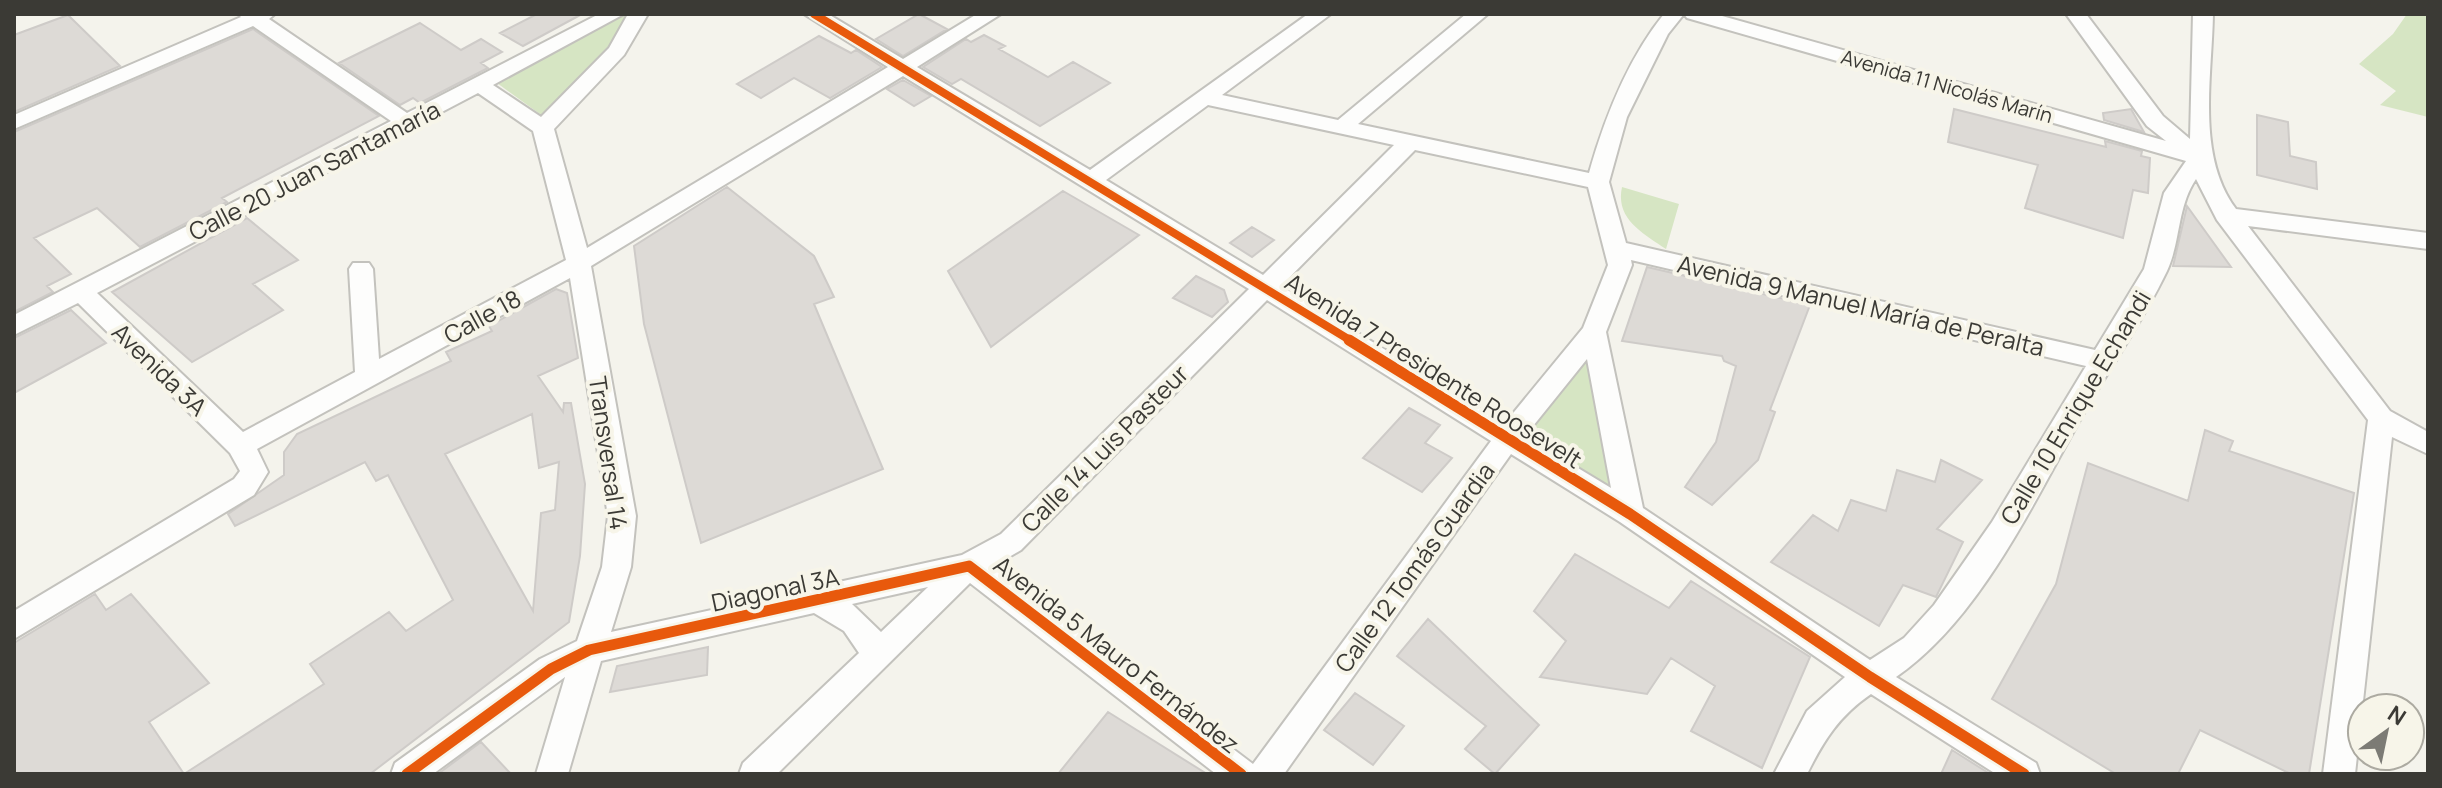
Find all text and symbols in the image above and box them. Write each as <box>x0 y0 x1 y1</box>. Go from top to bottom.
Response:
street label: Avenida 11 Nicolás Marín <box>1838 43 2056 129</box>
street label: Calle 20 Juan Santamaría <box>183 92 445 248</box>
street label: Avenida 9 Manuel María de Peralta <box>1674 247 2048 363</box>
street label: Avenida 7 Presidente Roosevelt <box>1279 265 1589 475</box>
street label: Calle 18 <box>437 281 527 351</box>
street label: Calle 10 Enrique Echandi <box>1992 284 2158 530</box>
street label: Avenida 3A <box>105 315 215 423</box>
street label: Calle 14 Luis Pasteur <box>1013 357 1195 539</box>
street label: Transversal 14 <box>582 374 636 532</box>
street label: Calle 12 Tomás Guardia <box>1327 455 1501 679</box>
street label: Avenida 5 Mauro Fernández <box>988 548 1246 760</box>
street label: Diagonal 3A <box>708 559 842 619</box>
north arrow <box>2346 692 2426 772</box>
text: N <box>2382 698 2412 732</box>

